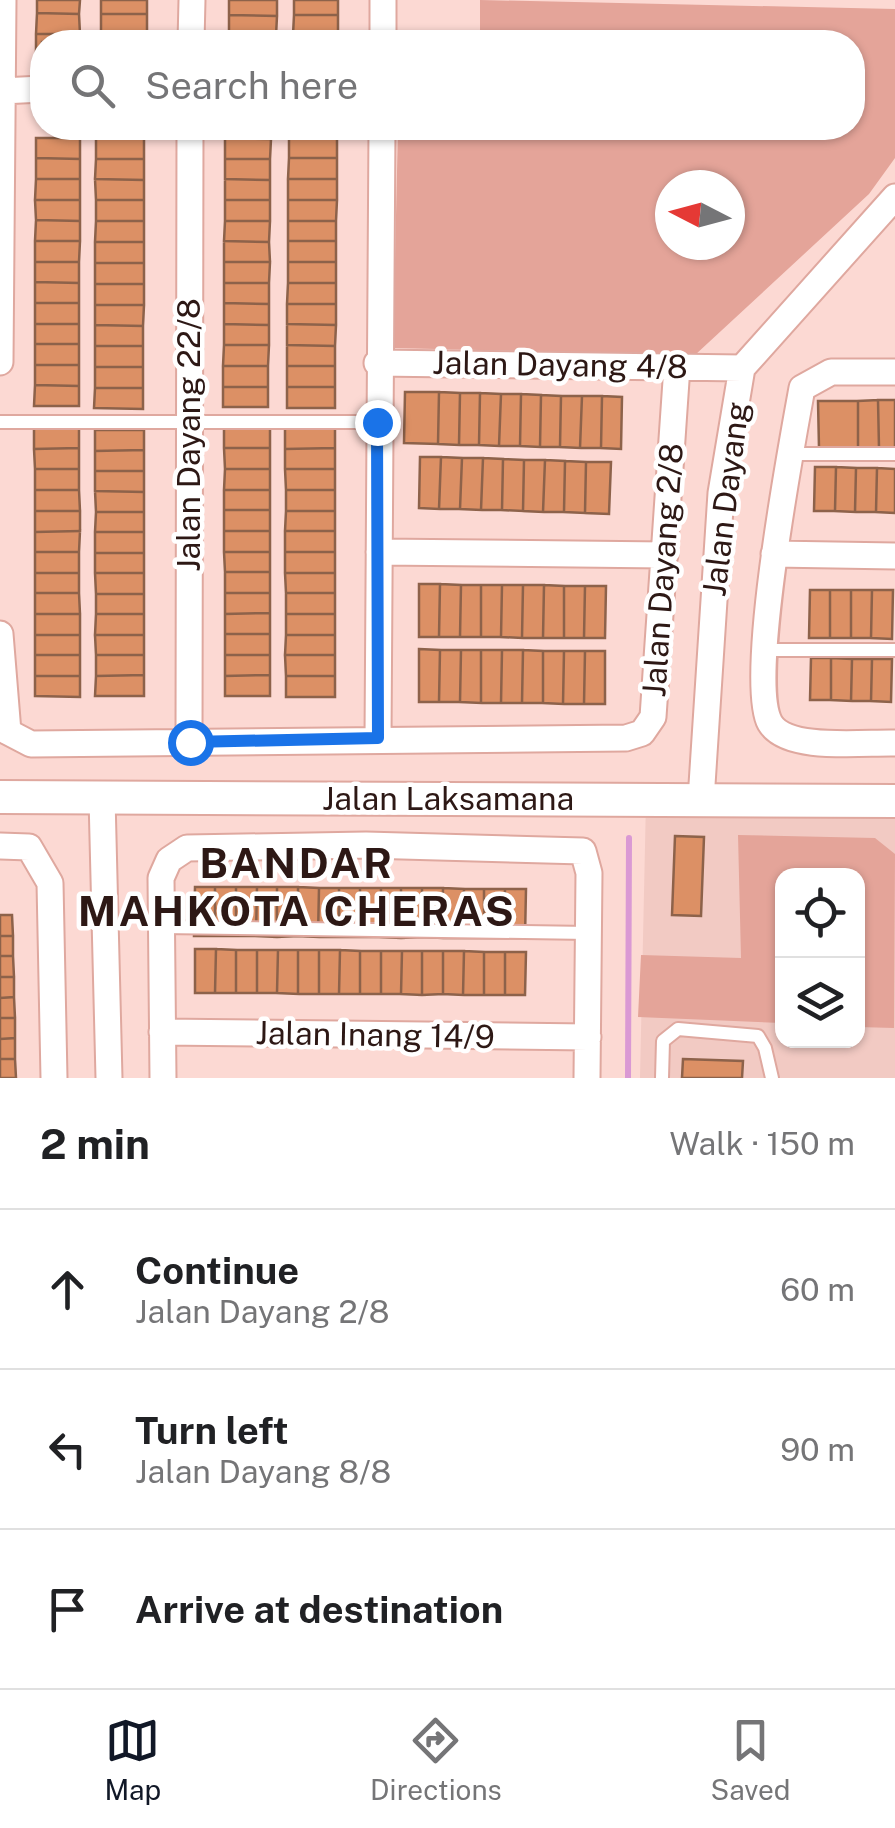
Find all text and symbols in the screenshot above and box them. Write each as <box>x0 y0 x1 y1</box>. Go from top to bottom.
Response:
search box <box>30 30 865 140</box>
icon: search <box>65 58 120 113</box>
text: Search here <box>145 63 358 108</box>
north arrow <box>655 170 745 260</box>
street label: Jalan Dayang 22/8 <box>170 298 207 572</box>
street label: Jalan Dayang 4/8 <box>432 344 688 385</box>
route end <box>355 400 401 446</box>
street label: Jalan Dayang <box>695 400 756 598</box>
street label: Jalan Dayang 2/8 <box>635 442 690 698</box>
route start <box>168 720 214 766</box>
street label: Jalan Laksamana <box>322 780 574 817</box>
district label: BANDAR MAHKOTA CHERAS <box>78 838 516 935</box>
map controls <box>775 868 865 1048</box>
button: locate <box>775 868 865 958</box>
button: layers <box>775 958 865 1048</box>
street label: Jalan Inang 14/9 <box>255 1014 495 1055</box>
text: 2 min <box>40 1119 150 1168</box>
text: Walk · 150 m <box>669 1125 855 1162</box>
text: Continue <box>135 1248 299 1293</box>
icon: ahead <box>40 1262 95 1317</box>
text: 60 m <box>780 1271 855 1308</box>
text: Jalan Dayang 2/8 <box>135 1293 390 1330</box>
text: Turn left <box>135 1408 289 1453</box>
icon: left <box>40 1422 95 1477</box>
text: 90 m <box>780 1431 855 1468</box>
text: Jalan Dayang 8/8 <box>135 1453 391 1490</box>
icon: arrive <box>40 1582 95 1637</box>
text: Arrive at destination <box>135 1587 503 1632</box>
tab: Map <box>104 1713 161 1806</box>
tab: Directions <box>370 1713 502 1806</box>
tab: Saved <box>710 1713 791 1806</box>

